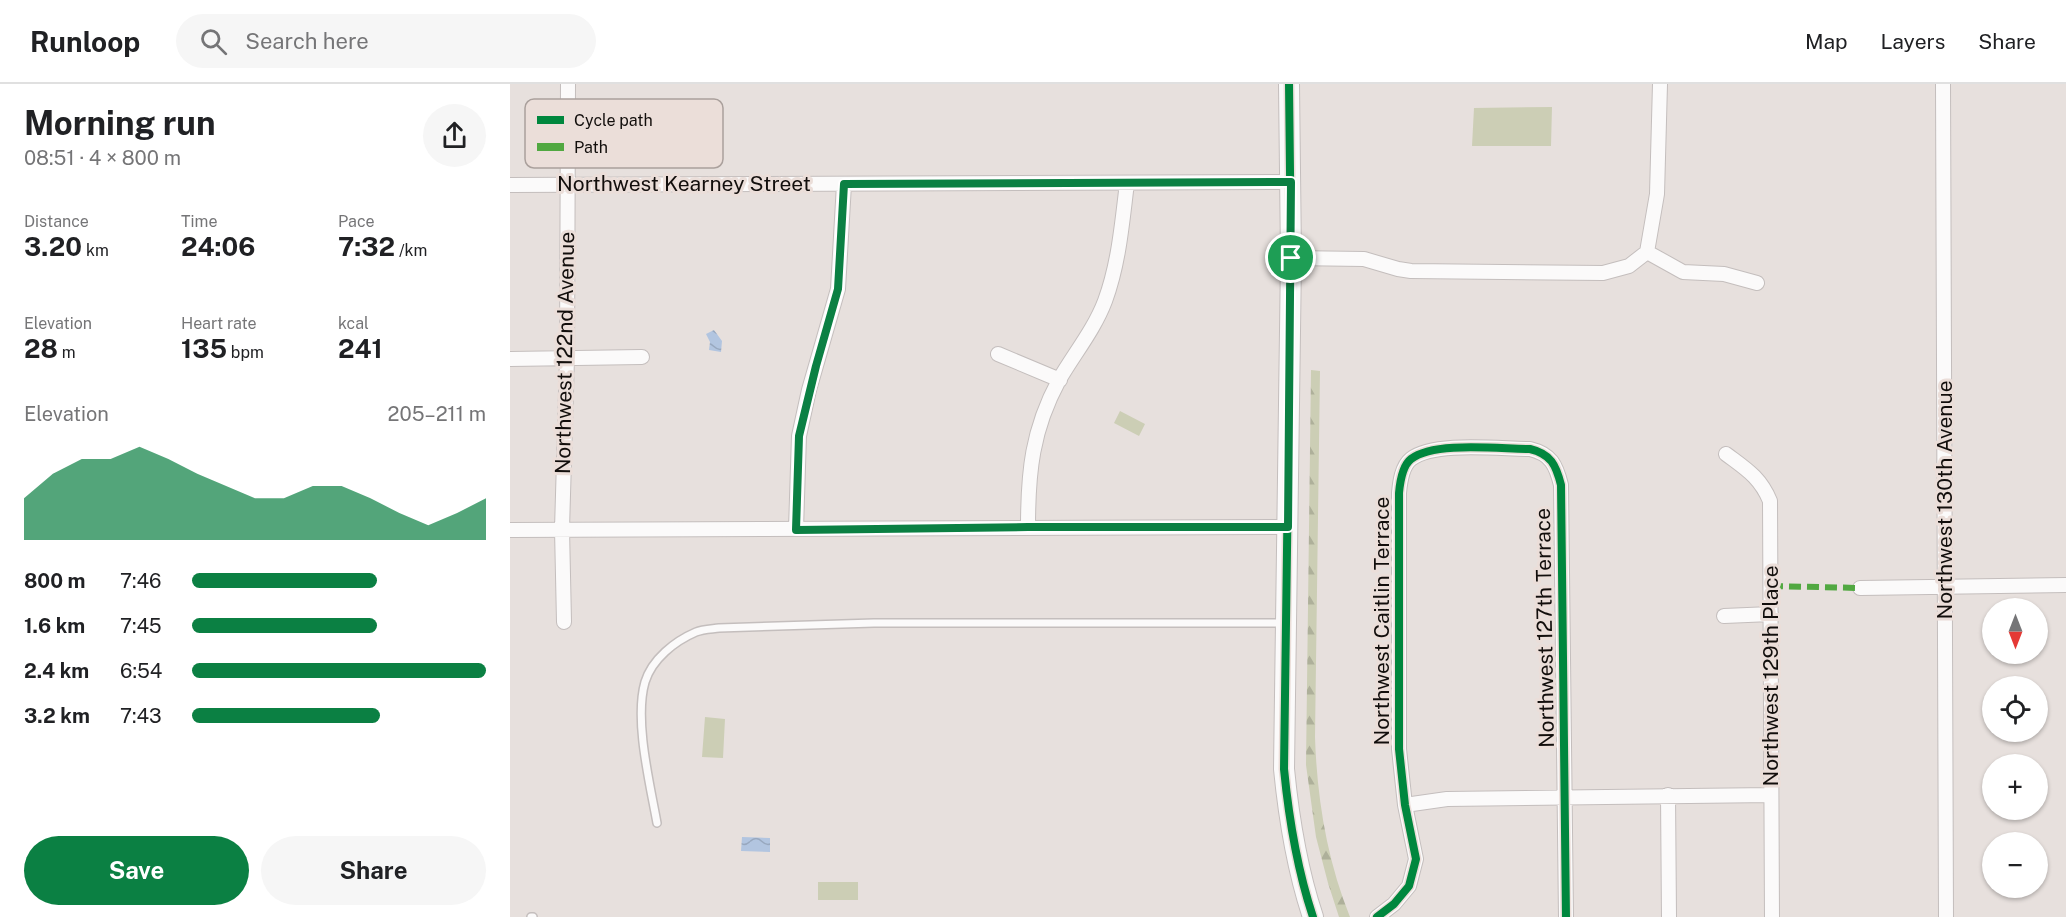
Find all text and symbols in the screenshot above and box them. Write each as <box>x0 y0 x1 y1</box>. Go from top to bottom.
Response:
search box <box>176 14 596 68</box>
text: Runloop <box>30 25 140 58</box>
icon: search <box>197 25 230 58</box>
text: Search here <box>245 28 369 54</box>
text: Map <box>1805 29 1848 54</box>
text: Layers <box>1881 29 1945 54</box>
text: Share <box>1978 29 2036 54</box>
legend <box>525 99 723 168</box>
text: Morning run <box>24 104 216 142</box>
button: share <box>423 104 486 167</box>
text: Cycle path <box>574 111 653 130</box>
text: Path <box>574 138 608 157</box>
text: 08:51 · 4 × 800 m <box>24 146 181 170</box>
street label: Northwest Kearney Street <box>557 171 811 196</box>
text: Distance <box>24 212 89 231</box>
text: Time <box>181 212 217 231</box>
text: Pace <box>338 212 375 231</box>
text: 3.20 <box>24 231 82 262</box>
text: 24:06 <box>181 231 255 262</box>
text: 7:32 <box>338 231 395 262</box>
street label: Northwest 122nd Avenue <box>550 232 579 474</box>
pin <box>1265 232 1316 283</box>
text: km <box>82 241 109 260</box>
text: /km <box>395 241 427 260</box>
icon: arrive <box>1274 241 1307 274</box>
text: Elevation <box>24 314 92 333</box>
text: Heart rate <box>181 314 257 333</box>
text: kcal <box>338 314 369 333</box>
text: 28 <box>24 333 58 364</box>
text: 135 <box>181 333 227 364</box>
text: 241 <box>338 333 383 364</box>
text: m <box>58 343 76 362</box>
text: bpm <box>227 343 264 362</box>
street label: Northwest 130th Avenue <box>1932 380 1957 620</box>
text: Elevation <box>24 402 109 426</box>
text: 205–211 m <box>388 402 486 426</box>
street label: Northwest Caitlin Terrace <box>1369 497 1394 745</box>
street label: Northwest 127th Terrace <box>1530 508 1559 748</box>
street label: Northwest 129th Place <box>1758 565 1783 787</box>
text: 800 m <box>24 569 86 593</box>
text: 7:46 <box>120 569 161 593</box>
north arrow <box>1982 598 2048 664</box>
map controls <box>1982 598 2048 898</box>
text: 1.6 km <box>24 614 85 638</box>
text: 7:45 <box>120 614 162 638</box>
text: 2.4 km <box>24 659 89 683</box>
text: 6:54 <box>120 659 162 683</box>
button: locate <box>1982 676 2048 742</box>
text: 3.2 km <box>24 704 90 728</box>
text: 7:43 <box>120 704 162 728</box>
button: + <box>1982 754 2048 820</box>
button: − <box>1982 832 2048 898</box>
button: Save <box>24 836 249 905</box>
button: Share <box>261 836 486 905</box>

